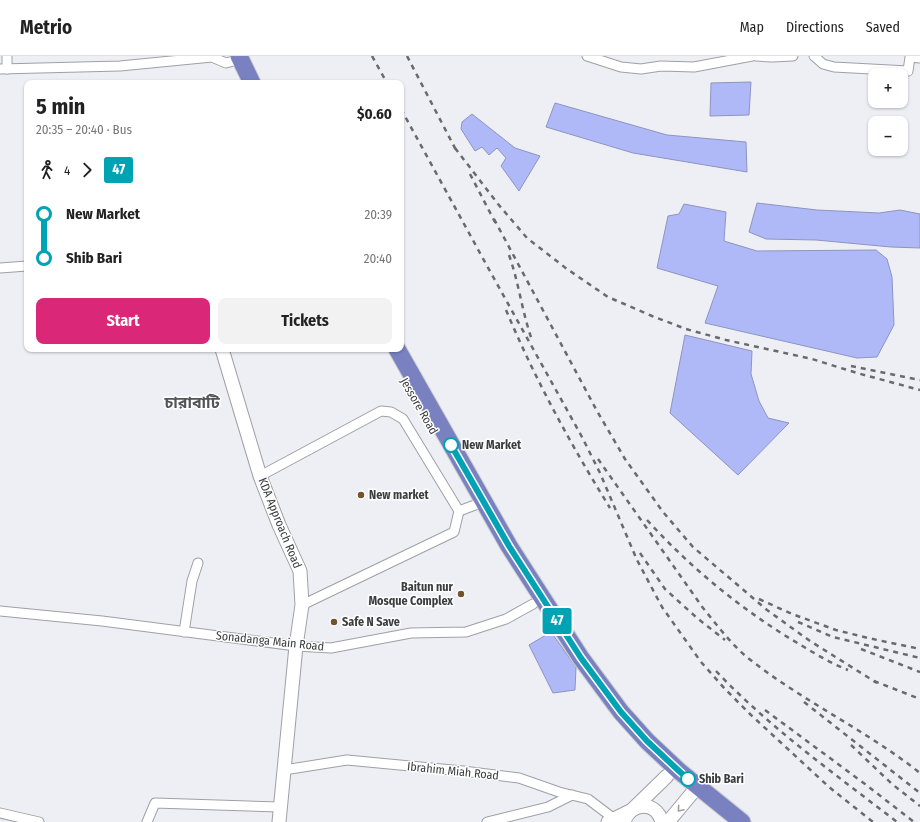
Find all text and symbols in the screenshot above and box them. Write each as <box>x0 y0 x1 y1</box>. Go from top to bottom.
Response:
text: Metrio <box>20 16 72 39</box>
text: Map <box>740 19 764 36</box>
text: Directions <box>786 19 844 36</box>
text: Saved <box>866 19 900 36</box>
map controls <box>868 68 908 156</box>
button: + <box>868 68 908 108</box>
text: 5 min <box>36 93 85 120</box>
text: $0.60 <box>357 105 392 123</box>
button: − <box>868 116 908 156</box>
text: 20:35 – 20:40 · Bus <box>36 122 132 137</box>
icon: walk <box>36 159 58 181</box>
icon: forward <box>76 159 98 181</box>
text: 47 <box>112 161 125 178</box>
text: 4 <box>64 163 70 178</box>
text: New Market <box>66 205 140 223</box>
text: 20:39 <box>365 207 392 222</box>
text: Shib Bari <box>66 249 122 267</box>
text: 20:40 <box>364 251 392 266</box>
button: Start <box>36 298 210 344</box>
button: Tickets <box>218 298 392 344</box>
street label: Jessore Road <box>397 375 441 437</box>
district label: চারাবাটি <box>163 393 221 412</box>
marker: New Market <box>443 437 459 453</box>
place label: New Market <box>462 438 522 452</box>
street label: KDA Approach Road <box>255 476 305 570</box>
place label: New market <box>369 488 430 502</box>
marker: New market <box>356 490 366 500</box>
place label: Baitun nur Mosque Complex <box>368 580 454 608</box>
marker: Baitun nur Mosque Complex <box>456 589 466 599</box>
line badge: 47 <box>539 608 575 634</box>
text: 47 <box>551 612 563 629</box>
place label: Safe N Save <box>342 615 400 629</box>
marker: Safe N Save <box>329 617 339 627</box>
street label: Sonadanga Main Road <box>215 628 325 654</box>
street label: Ibrahim Miah Road <box>406 759 500 783</box>
marker: Shib Bari <box>680 771 696 787</box>
place label: Shib Bari <box>699 772 744 786</box>
one-way arrow <box>678 804 685 811</box>

